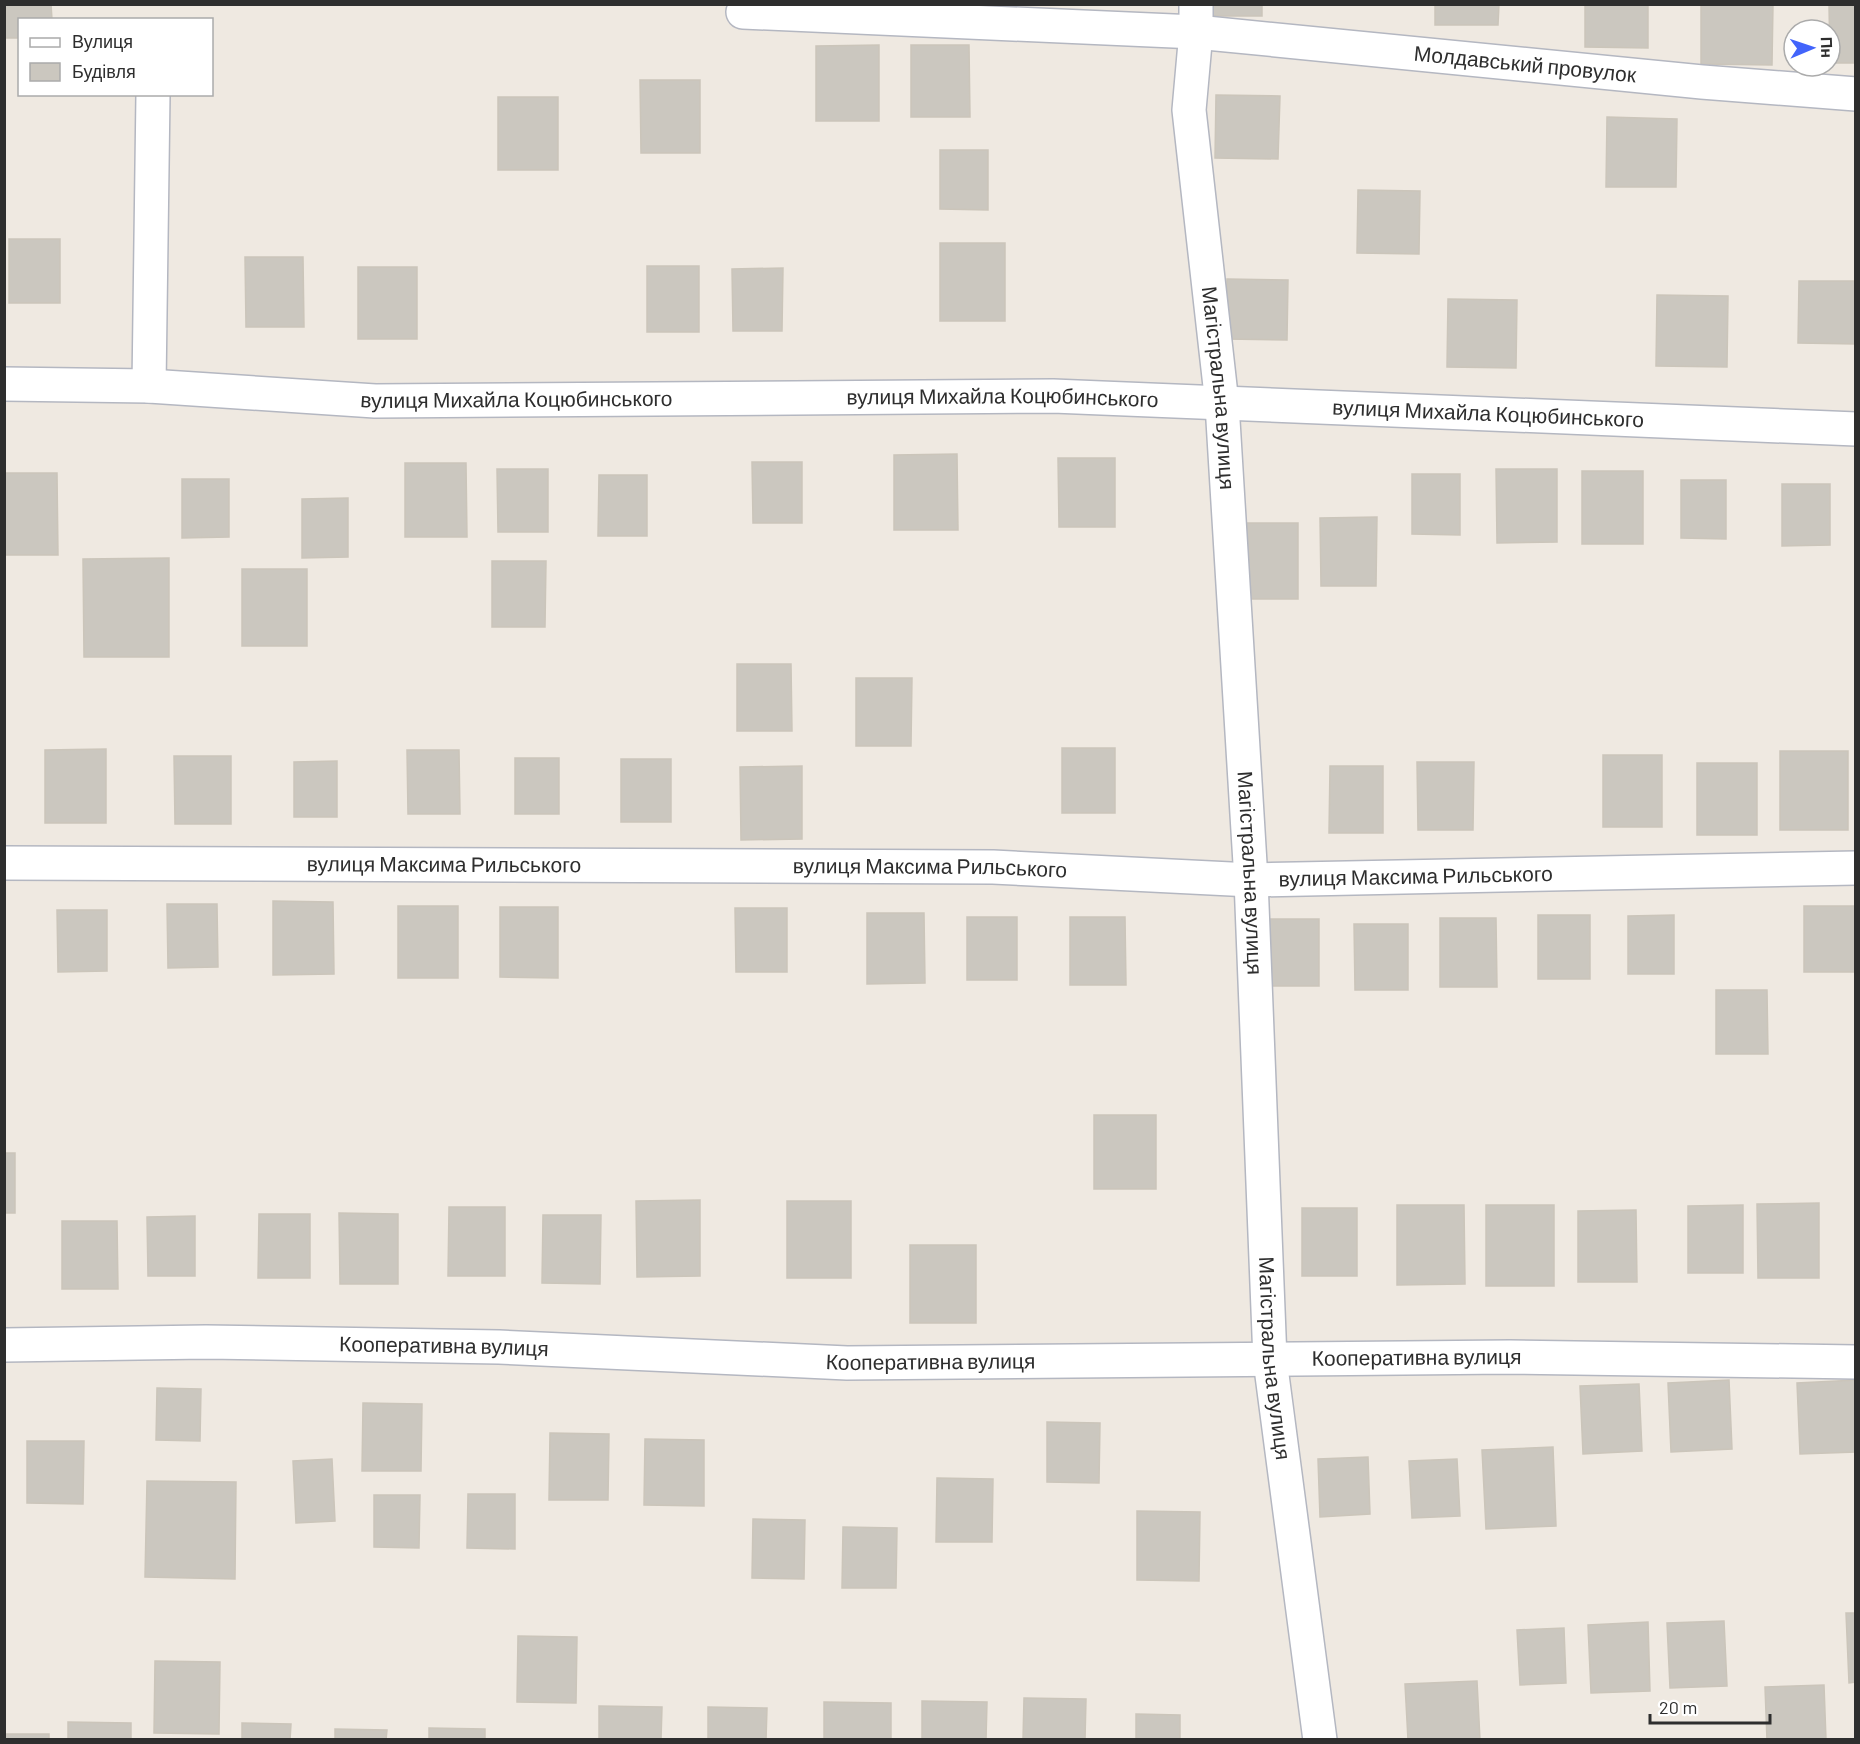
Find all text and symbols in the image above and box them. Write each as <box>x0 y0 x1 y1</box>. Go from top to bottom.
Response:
legend <box>18 18 213 96</box>
north arrow <box>1782 18 1842 78</box>
text: Вулиця <box>72 30 133 52</box>
text: Пн <box>1818 37 1837 58</box>
street label: Молдавський провулок <box>1413 40 1638 87</box>
text: Будівля <box>72 60 136 82</box>
street label: Магістральна вулиця <box>1198 285 1241 490</box>
street label: вулиця Михайла Коцюбинського <box>846 382 1159 411</box>
street label: вулиця Михайла Коцюбинського <box>360 385 673 412</box>
street label: вулиця Михайла Коцюбинського <box>1332 393 1645 431</box>
street label: Магістральна вулиця <box>1233 770 1269 975</box>
street label: вулиця Максима Рильського <box>307 850 581 876</box>
street label: вулиця Максима Рильського <box>793 852 1068 882</box>
street label: вулиця Максима Рильського <box>1278 860 1553 890</box>
street label: Магістральна вулиця <box>1255 1256 1297 1461</box>
street label: Кооперативна вулиця <box>339 1330 549 1360</box>
street label: Кооперативна вулиця <box>1312 1343 1522 1370</box>
street label: Кооперативна вулиця <box>825 1347 1036 1374</box>
scale bar <box>1650 1687 1770 1725</box>
text: 20 m <box>1659 1696 1697 1718</box>

